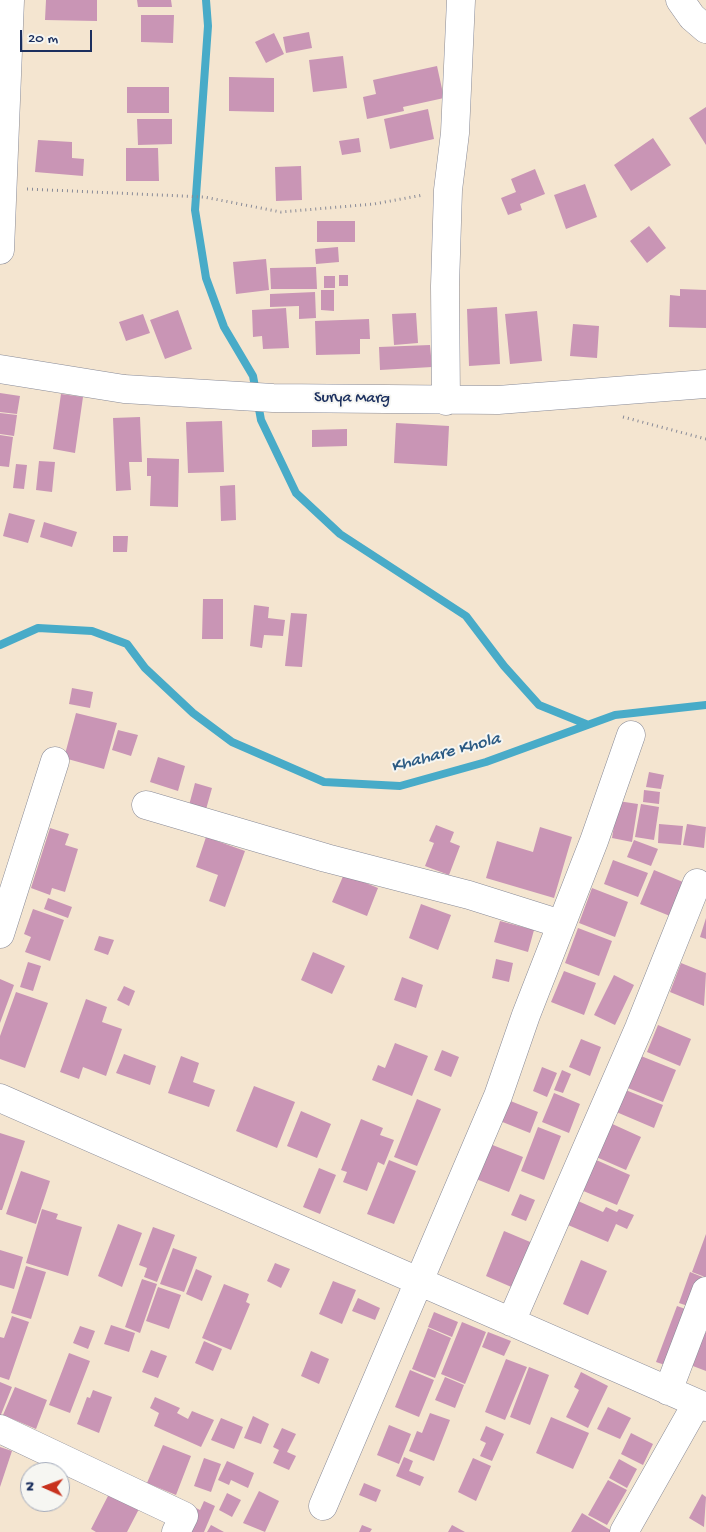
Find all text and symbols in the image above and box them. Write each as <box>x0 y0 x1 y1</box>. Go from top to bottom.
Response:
scale bar <box>22 20 95 52</box>
text: 20 m <box>28 30 58 48</box>
street label: Surya Marg <box>314 389 390 409</box>
water label: Khahare Khola <box>389 729 503 779</box>
north arrow <box>20 1462 70 1512</box>
text: N <box>22 1482 39 1491</box>

